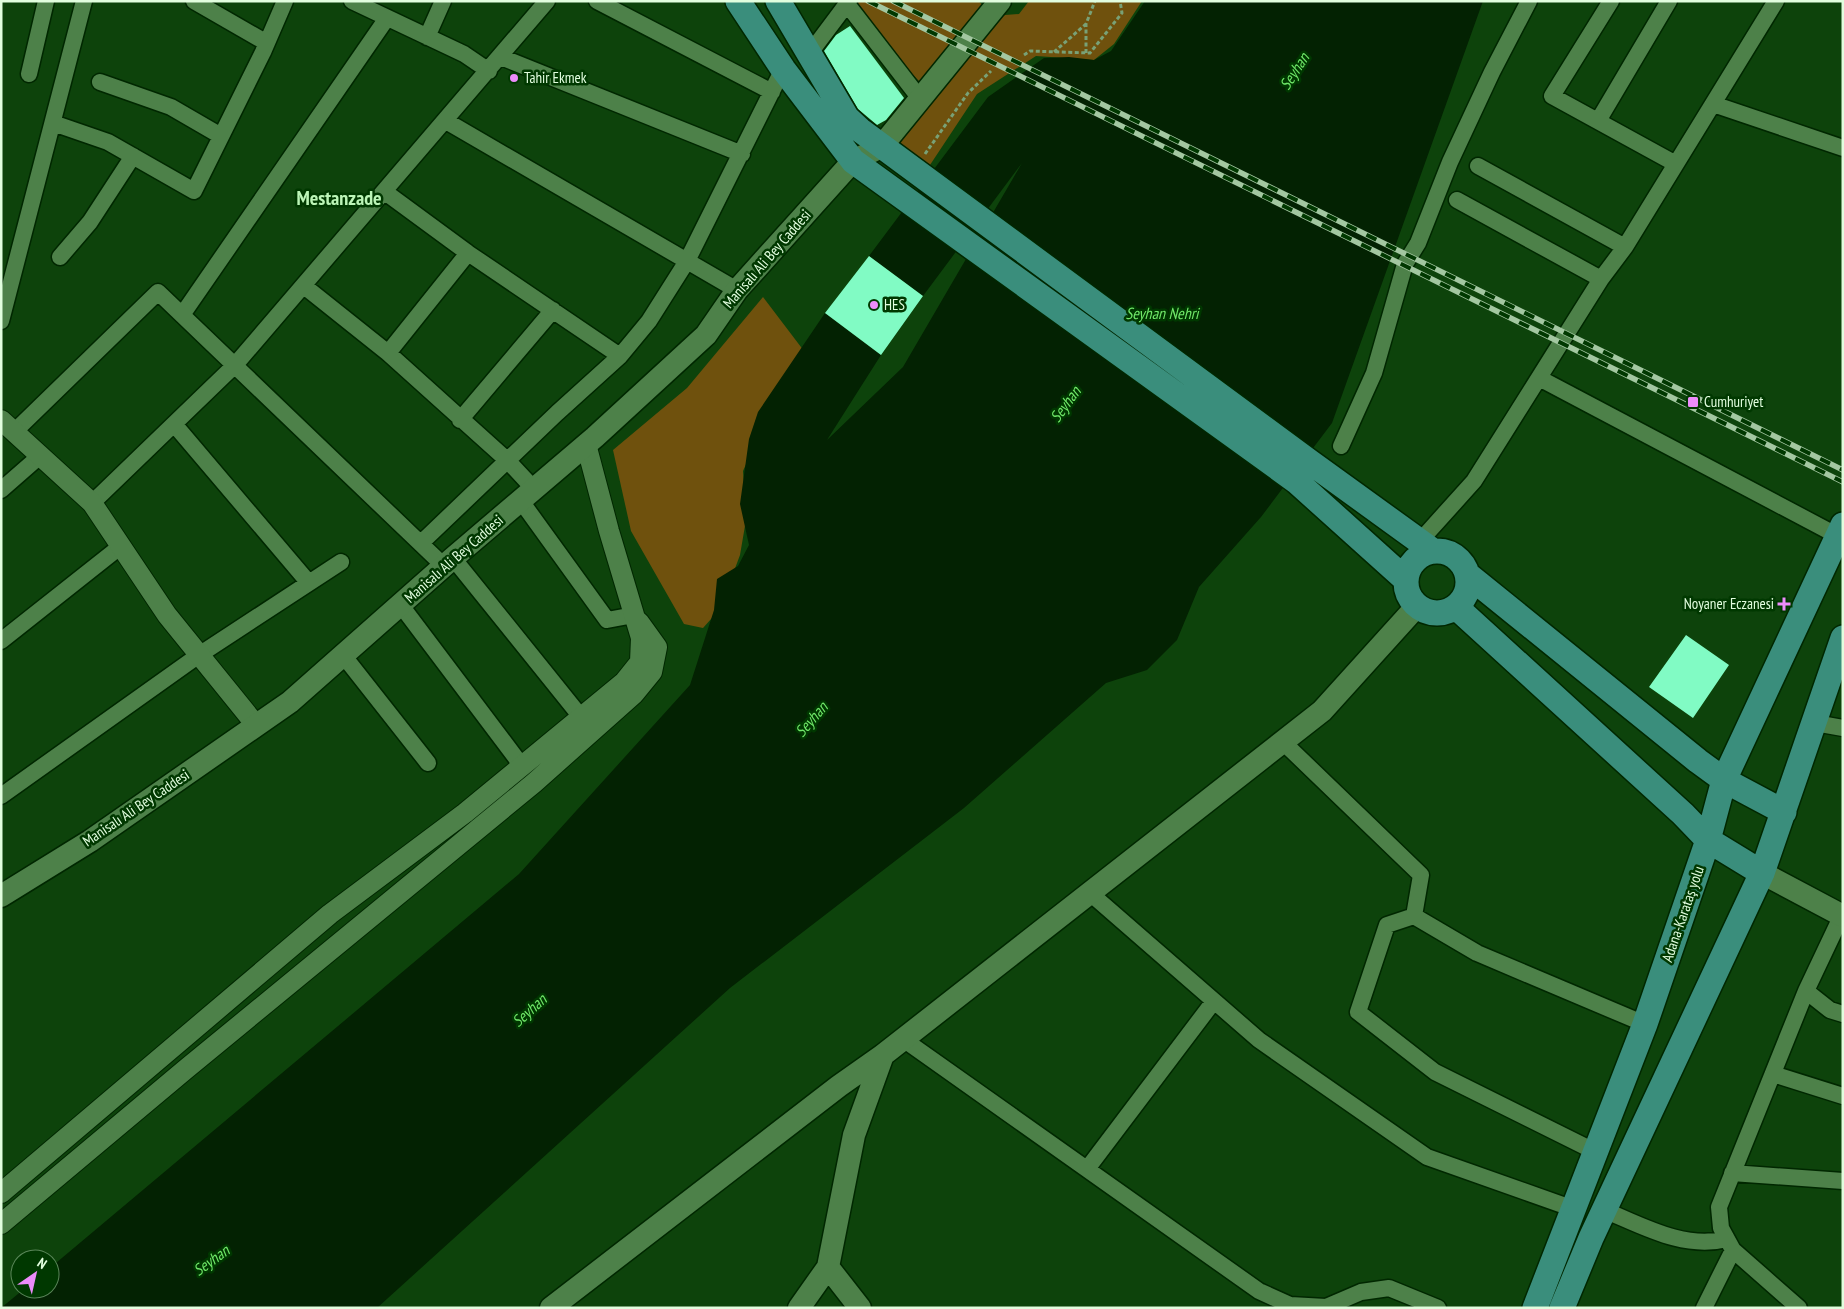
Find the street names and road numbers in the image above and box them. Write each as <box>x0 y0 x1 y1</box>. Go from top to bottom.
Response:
street label: Manisalı Ali Bey Caddesi <box>719 205 815 312</box>
street label: Manisalı Ali Bey Caddesi <box>400 511 507 607</box>
street label: Manisalı Ali Bey Caddesi <box>79 765 193 850</box>
street label: Adana-Karataş yolu <box>1657 863 1708 964</box>

